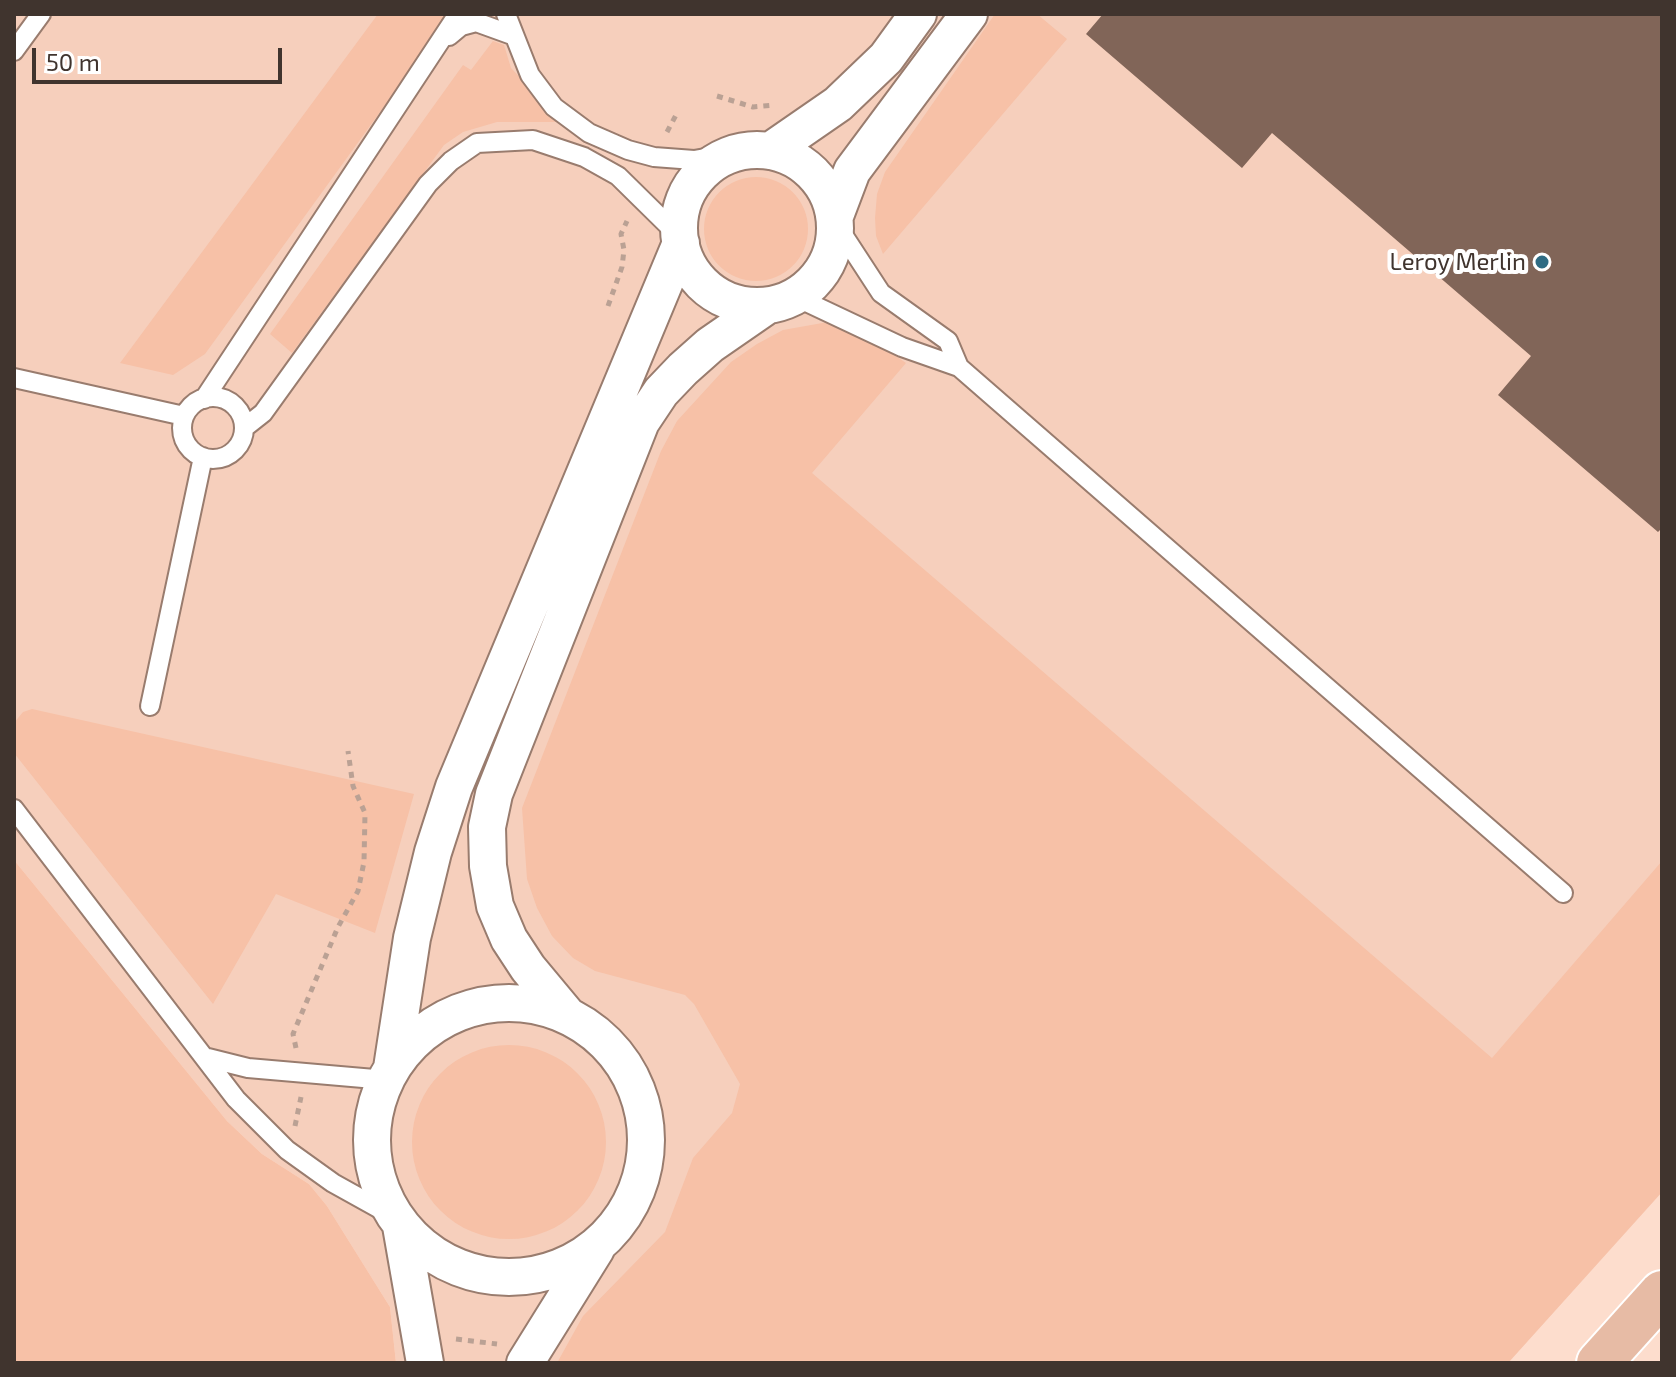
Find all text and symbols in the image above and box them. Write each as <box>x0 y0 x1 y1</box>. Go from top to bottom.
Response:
scale bar <box>36 32 286 82</box>
text: 50 m <box>46 47 100 76</box>
place label: Leroy Merlin <box>1389 248 1526 276</box>
marker: Leroy Merlin <box>1533 253 1551 271</box>

